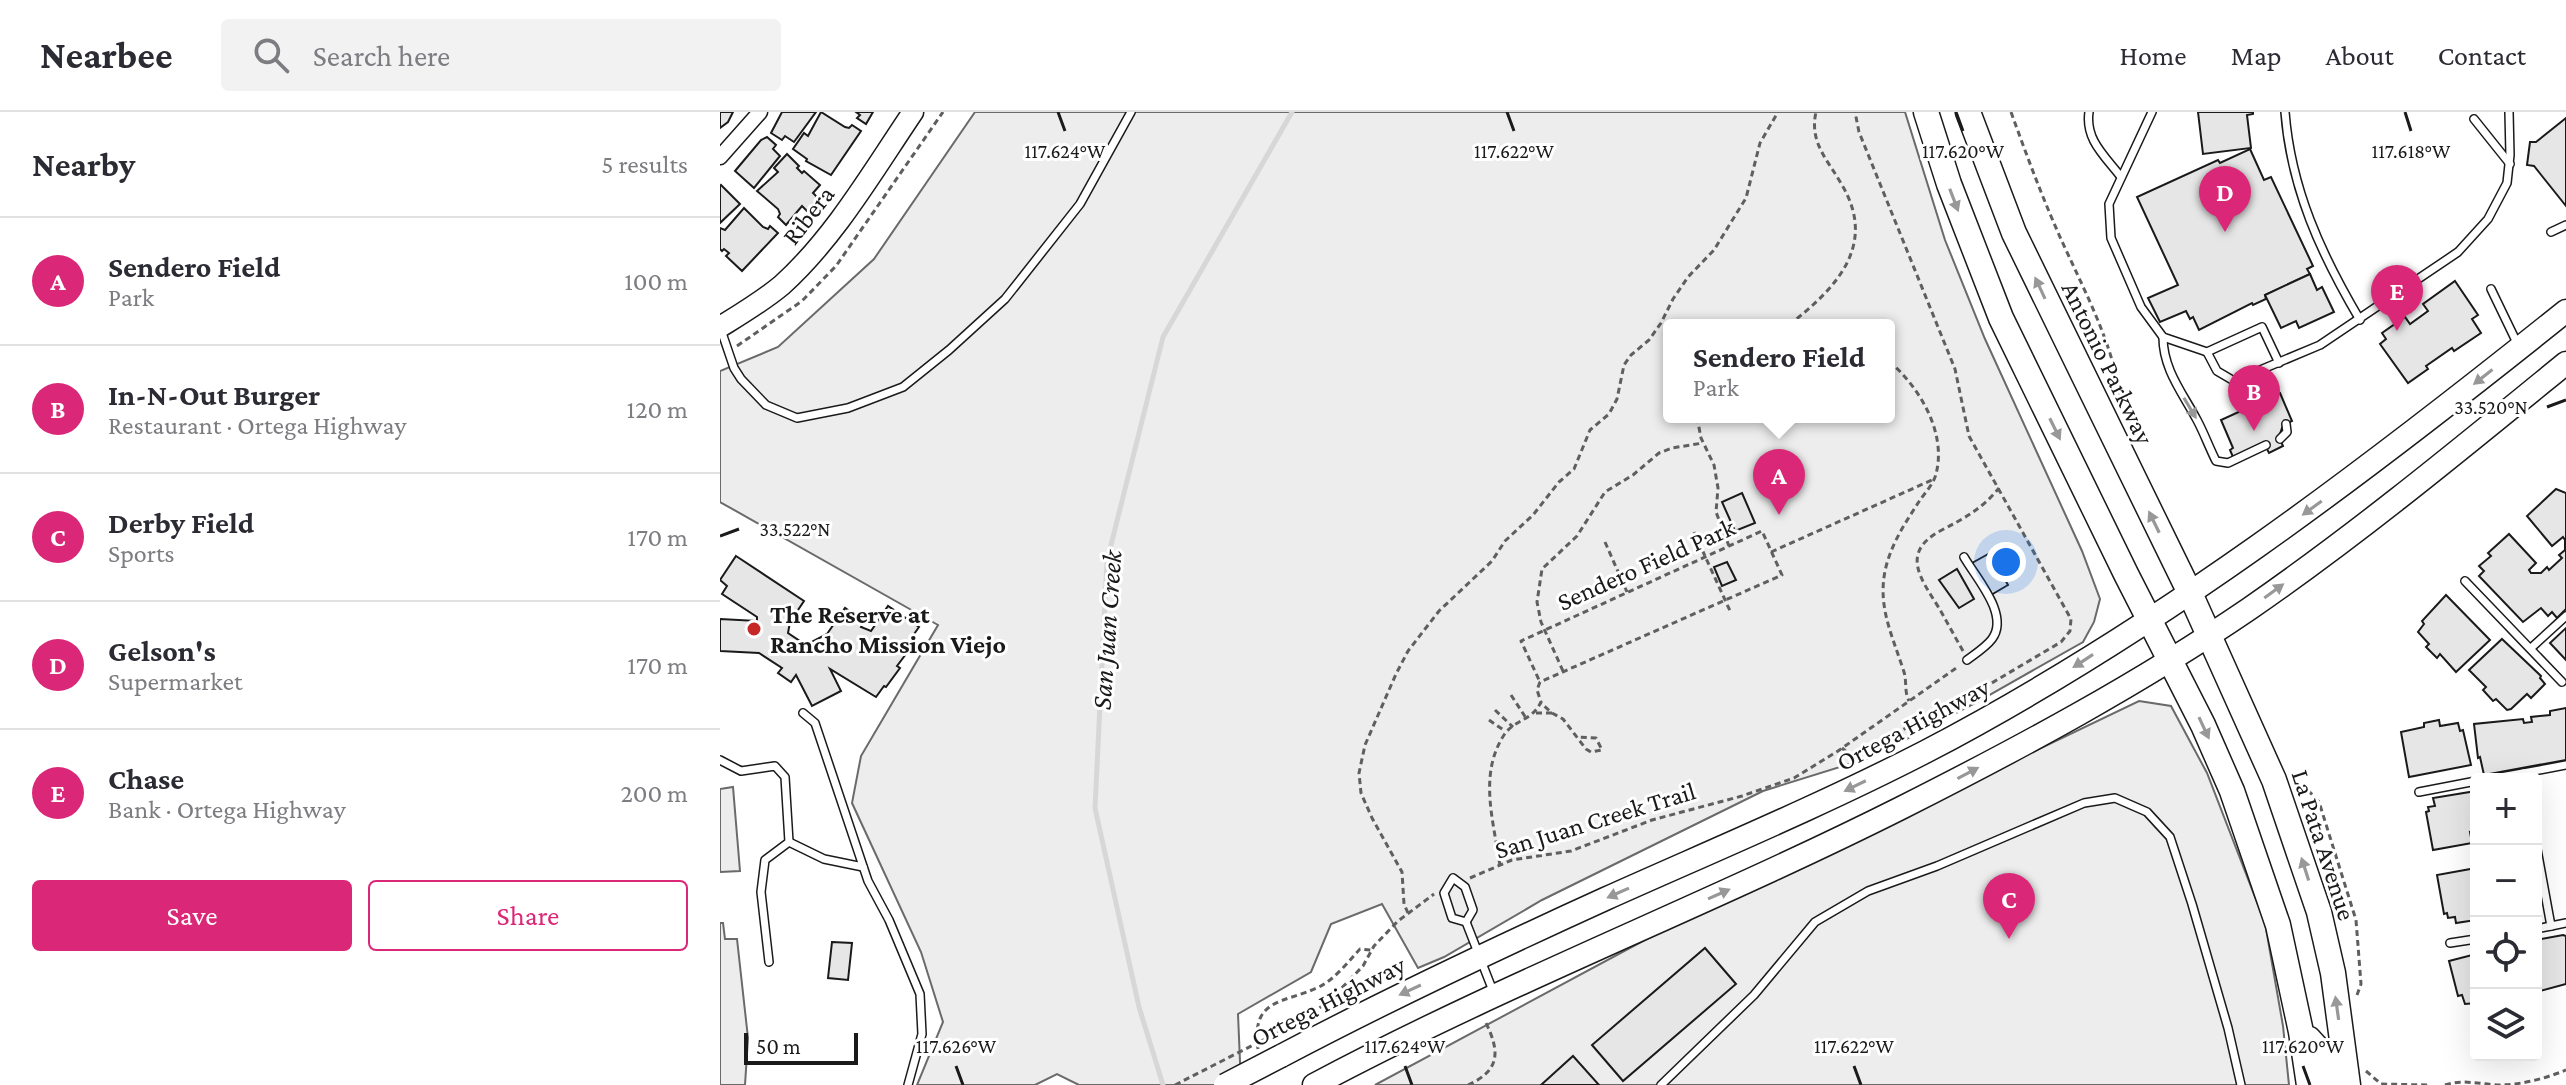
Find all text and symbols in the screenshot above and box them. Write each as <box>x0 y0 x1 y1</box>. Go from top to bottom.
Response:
search box <box>221 19 781 91</box>
icon: search <box>249 33 293 77</box>
text: Nearbee <box>40 34 173 76</box>
text: Search here <box>313 39 450 72</box>
text: Home <box>2120 40 2187 71</box>
text: Map <box>2231 40 2282 71</box>
text: About <box>2326 40 2394 71</box>
text: Contact <box>2438 40 2526 71</box>
text: 117.624°W <box>1025 140 1106 162</box>
text: 117.622°W <box>1474 140 1555 162</box>
text: 117.620°W <box>1922 140 2005 162</box>
text: 117.618°W <box>2372 140 2451 162</box>
text: Nearby <box>32 146 135 183</box>
text: 5 results <box>601 150 688 179</box>
pin: D <box>2199 166 2251 232</box>
street label: Ribera <box>776 180 840 251</box>
one-way arrow <box>1948 188 1961 212</box>
text: Sendero Field <box>108 250 280 283</box>
pin: E <box>2371 265 2423 331</box>
text: A <box>50 267 66 296</box>
text: 100 m <box>624 267 688 296</box>
one-way arrow <box>2033 276 2047 300</box>
street label: Antonio Parkway <box>2056 277 2160 450</box>
text: Park <box>108 283 154 312</box>
popup <box>1663 319 1895 423</box>
text: Sendero Field <box>1693 340 1865 373</box>
pin: B <box>2228 365 2280 431</box>
one-way arrow <box>2473 368 2493 384</box>
text: Park <box>1693 373 1739 402</box>
text: In-N-Out Burger <box>108 378 320 411</box>
text: B <box>50 395 66 424</box>
text: 120 m <box>627 395 688 424</box>
text: 33.520°N <box>2454 396 2528 418</box>
one-way arrow <box>2183 397 2197 419</box>
text: Restaurant · Ortega Highway <box>108 411 406 440</box>
one-way arrow <box>2048 417 2062 441</box>
pin: A <box>1753 449 1805 515</box>
one-way arrow <box>2301 499 2322 515</box>
text: Derby Field <box>108 506 254 539</box>
one-way arrow <box>2148 510 2161 533</box>
street label: Sendero Field Park <box>1553 512 1740 617</box>
text: 33.522°N <box>760 518 831 540</box>
text: C <box>50 523 66 552</box>
text: 170 m <box>627 523 688 552</box>
text: Sports <box>108 539 175 568</box>
your location <box>1986 542 2026 582</box>
water label: San Juan Creek <box>1085 547 1128 711</box>
one-way arrow <box>2263 584 2284 599</box>
place label: The Reserve at Rancho Mission Viejo <box>770 600 1006 659</box>
marker: The Reserve at Rancho Mission Viejo <box>745 620 763 638</box>
text: Gelson's <box>108 634 216 667</box>
text: D <box>49 651 67 680</box>
text: 170 m <box>627 651 688 680</box>
one-way arrow <box>2072 653 2093 668</box>
text: Supermarket <box>108 667 243 696</box>
street label: Ortega Highway <box>1832 671 1996 777</box>
one-way arrow <box>2197 717 2211 740</box>
text: Chase <box>108 762 184 795</box>
one-way arrow <box>1956 766 1979 779</box>
street label: La Pata Avenue <box>2286 766 2362 924</box>
map controls <box>2470 773 2542 1061</box>
button: + <box>2470 773 2542 845</box>
street label: San Juan Creek Trail <box>1491 776 1699 865</box>
text: E <box>51 779 65 808</box>
text: 200 m <box>620 779 688 808</box>
one-way arrow <box>1844 780 1867 793</box>
text: Bank · Ortega Highway <box>108 795 346 824</box>
button: − <box>2470 845 2542 917</box>
one-way arrow <box>2298 856 2310 880</box>
pin: C <box>1983 873 2035 939</box>
button: Save <box>32 880 352 951</box>
button: Share <box>368 880 688 951</box>
one-way arrow <box>1606 887 1630 900</box>
one-way arrow <box>1707 887 1731 901</box>
button: locate <box>2470 917 2542 989</box>
street label: Ortega Highway <box>1246 950 1411 1053</box>
one-way arrow <box>1398 983 1421 997</box>
button: layers <box>2470 989 2542 1061</box>
one-way arrow <box>2330 995 2343 1020</box>
scale bar <box>744 1029 858 1065</box>
text: 50 m <box>756 1034 801 1059</box>
text: 117.626°W <box>916 1035 997 1057</box>
text: 117.624°W <box>1365 1035 1446 1057</box>
text: 117.622°W <box>1814 1035 1895 1057</box>
text: 117.620°W <box>2262 1035 2345 1057</box>

